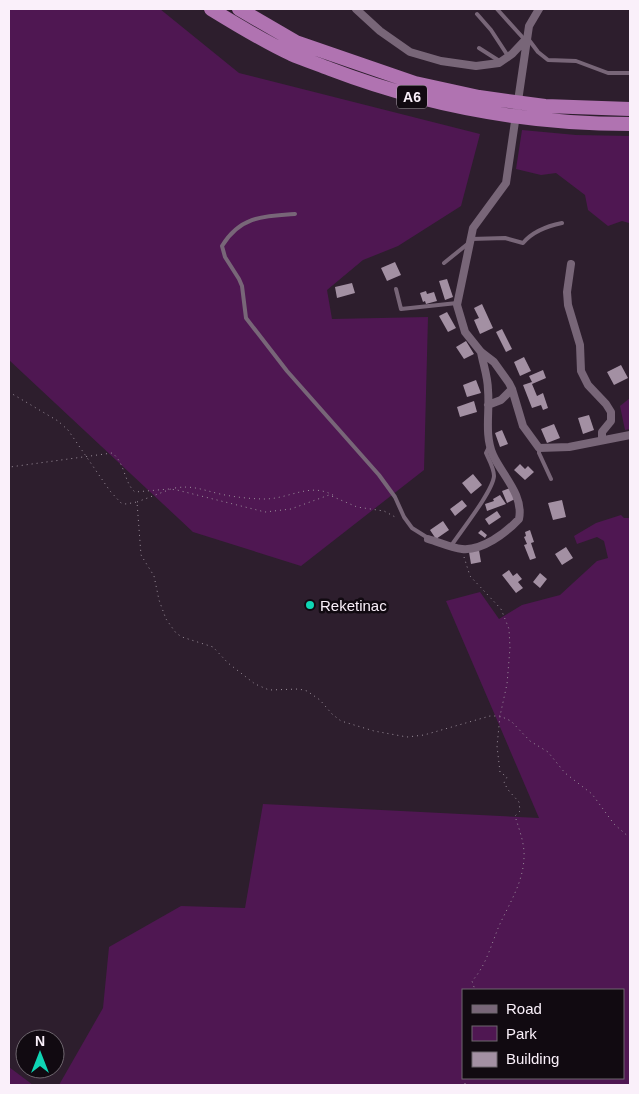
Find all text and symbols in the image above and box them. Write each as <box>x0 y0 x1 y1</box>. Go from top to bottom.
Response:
road number: A6 <box>397 85 427 108</box>
place label: Reketinac <box>320 597 387 614</box>
marker: Reketinac <box>304 599 316 611</box>
legend <box>462 989 624 1079</box>
text: Road <box>506 1000 542 1017</box>
text: Park <box>506 1025 537 1042</box>
north arrow <box>15 1029 65 1079</box>
text: N <box>35 1033 45 1049</box>
text: Building <box>506 1050 559 1067</box>

